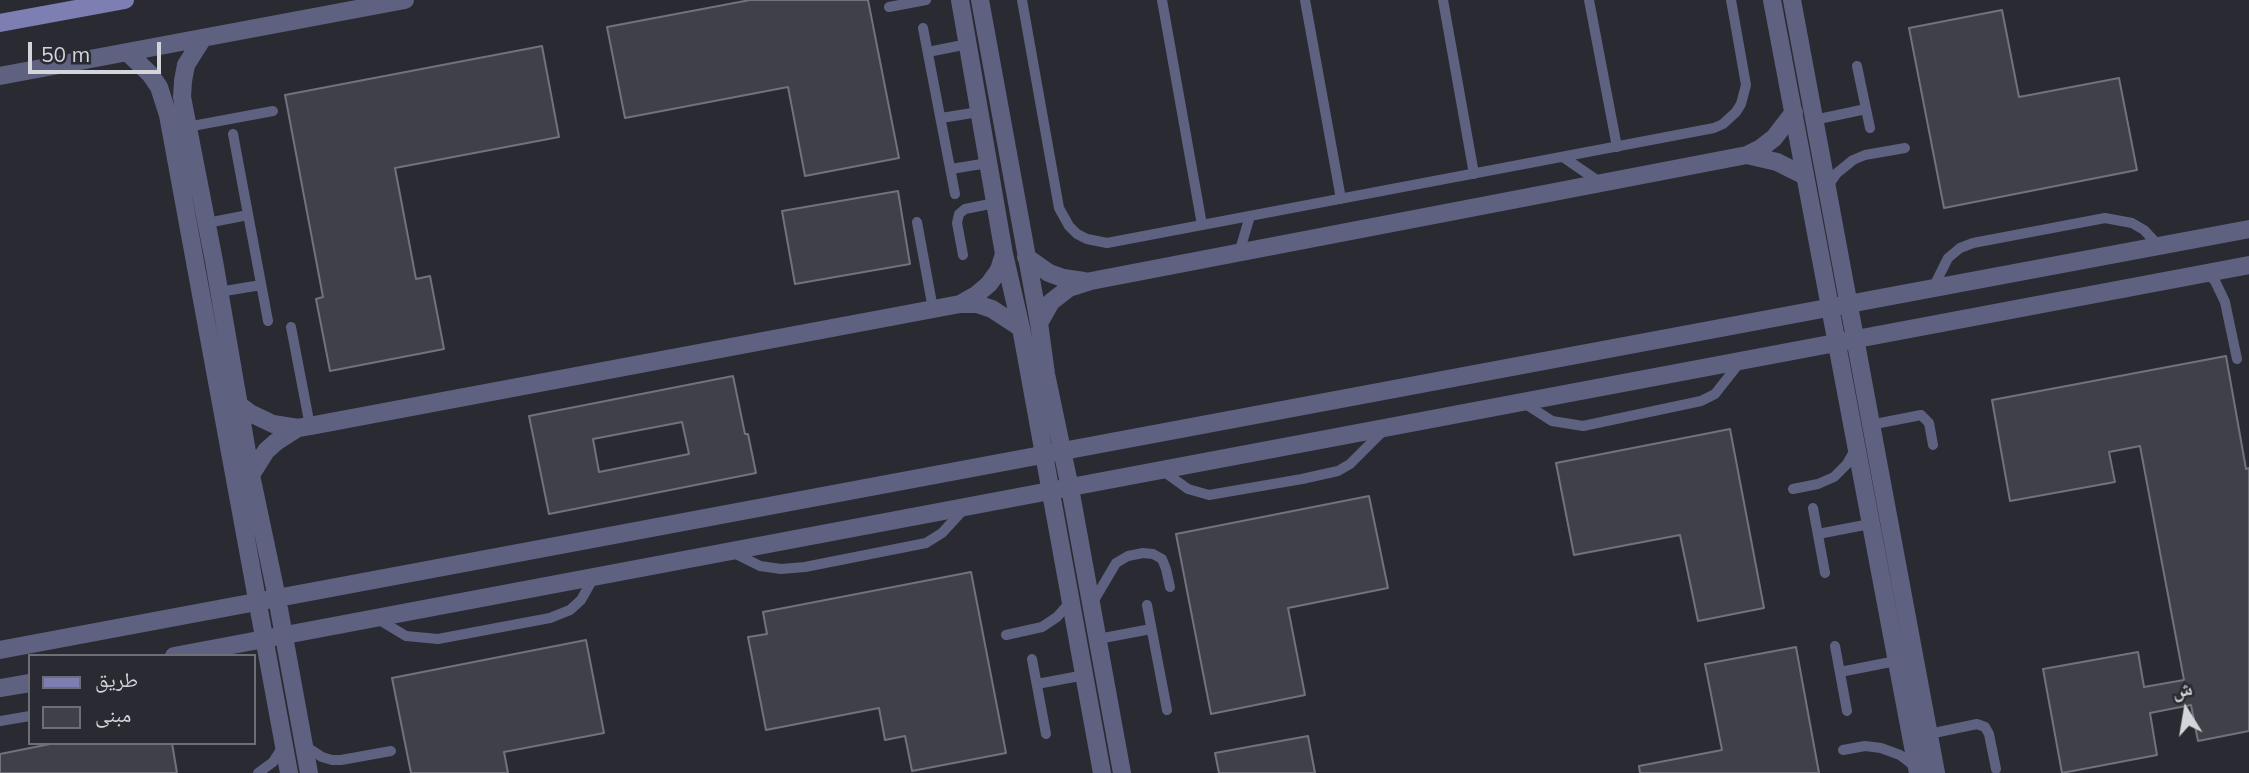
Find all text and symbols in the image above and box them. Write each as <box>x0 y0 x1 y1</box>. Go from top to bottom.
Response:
scale bar <box>32 28 164 72</box>
text: 50 m <box>41 41 90 67</box>
legend <box>28 654 256 745</box>
text: طريق <box>95 666 138 692</box>
north arrow <box>2151 675 2221 745</box>
text: ش <box>2170 676 2194 703</box>
text: مبنى <box>95 701 131 727</box>

